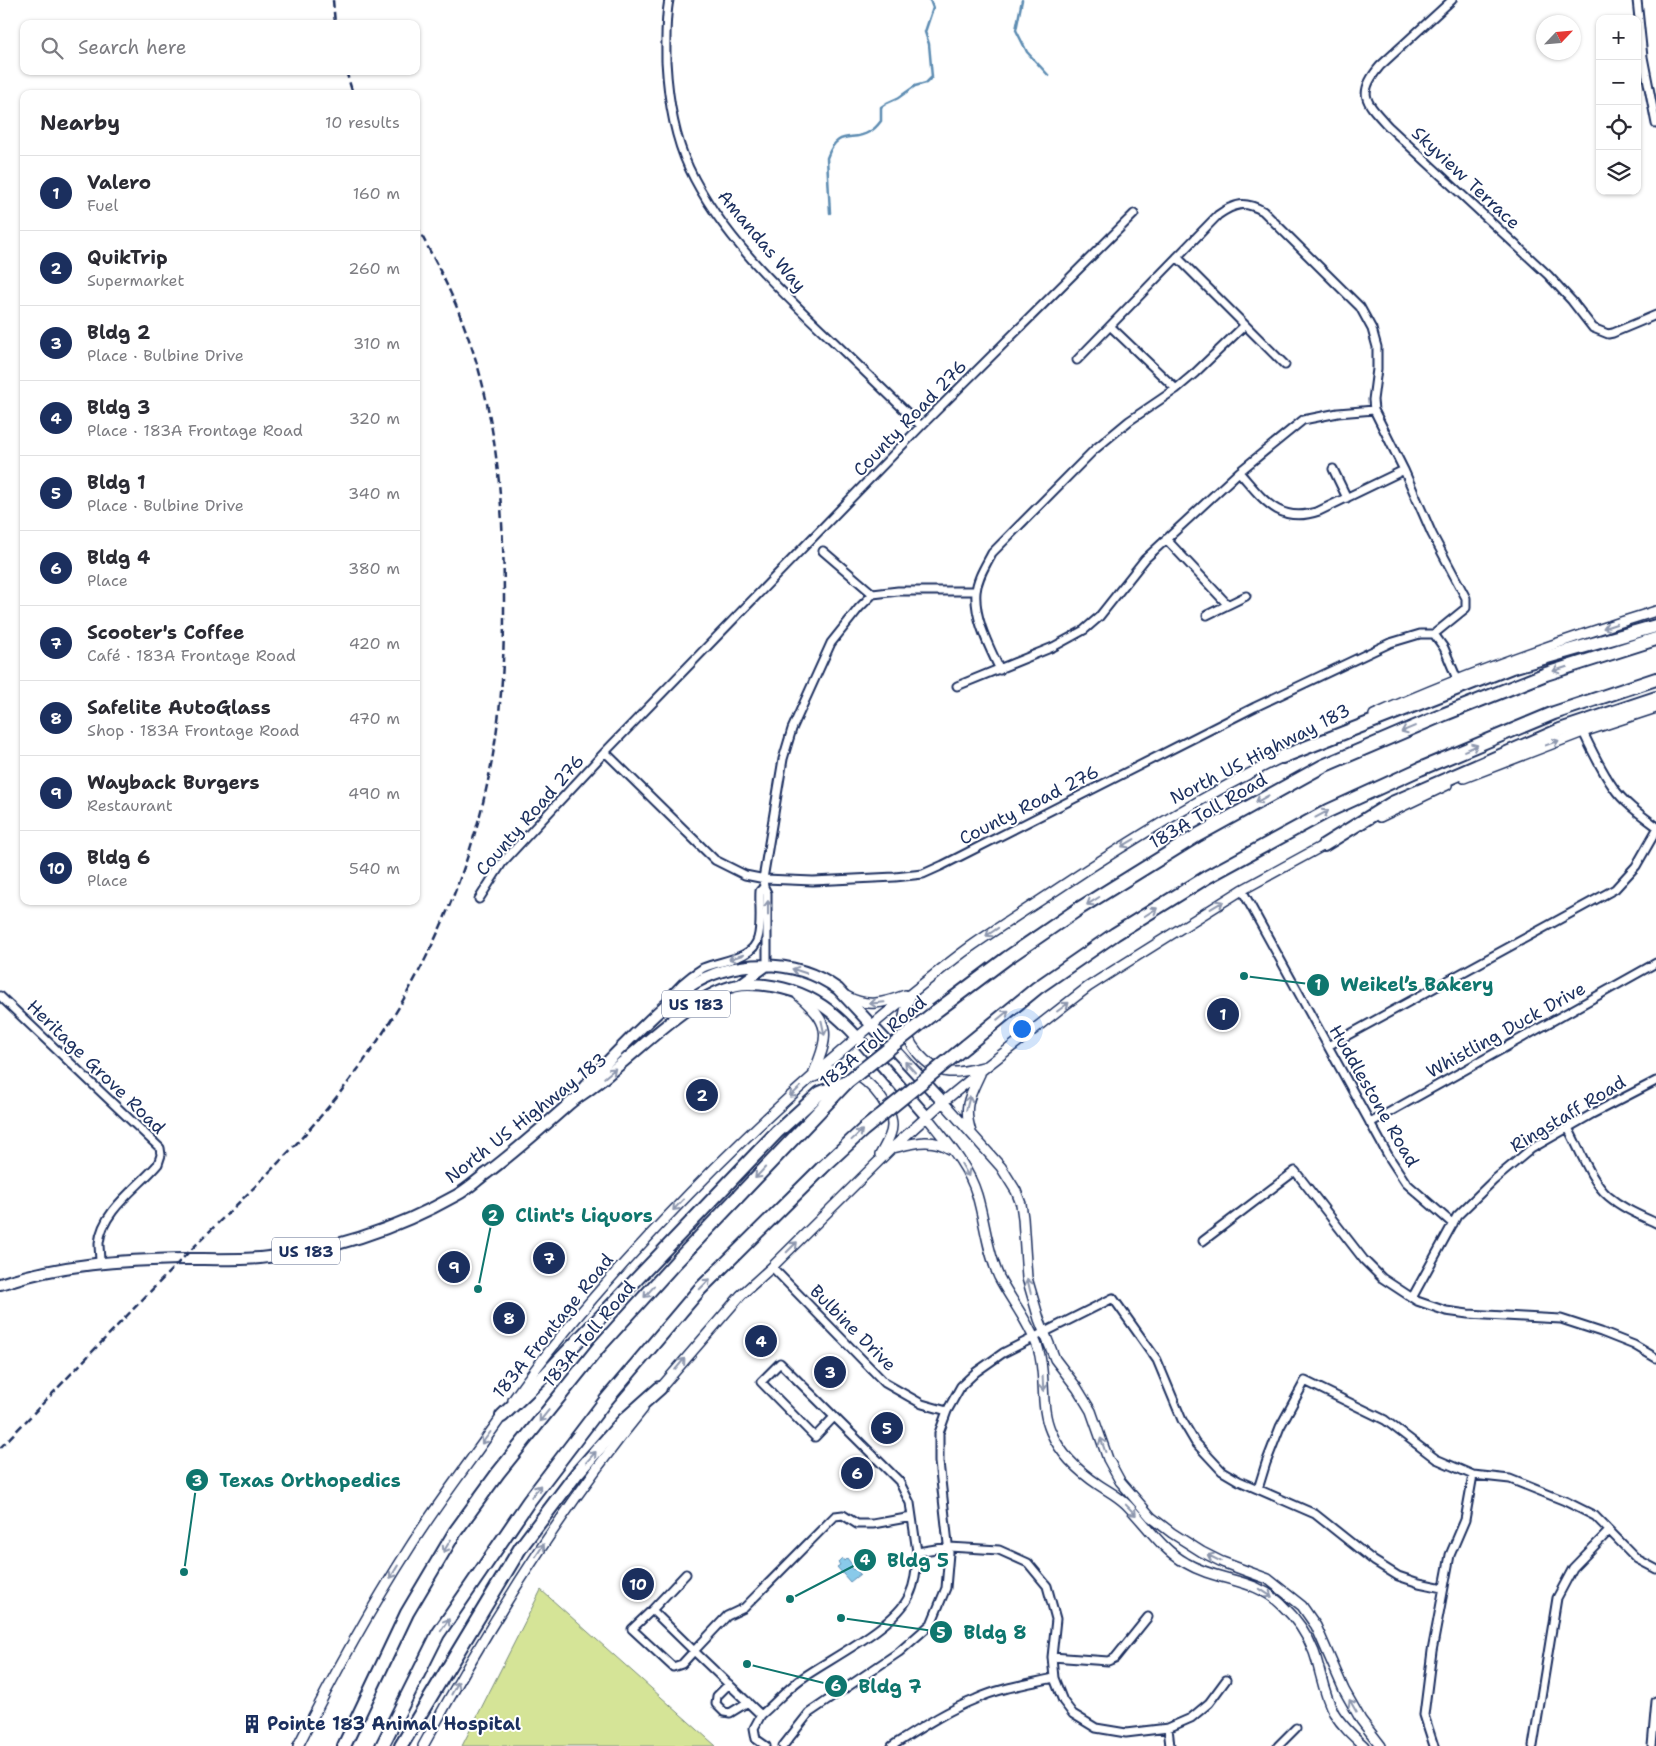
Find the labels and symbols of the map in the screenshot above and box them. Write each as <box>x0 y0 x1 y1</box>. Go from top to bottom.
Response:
north arrow <box>1536 15 1581 60</box>
street label: Skyview Terrace <box>1407 121 1525 235</box>
street label: Amandas Way <box>712 185 812 297</box>
street label: County Road 276 <box>848 354 972 482</box>
one-way arrow <box>1602 621 1618 631</box>
one-way arrow <box>1552 665 1568 675</box>
street label: North US Highway 183 <box>1166 698 1354 810</box>
one-way arrow <box>1401 725 1416 735</box>
one-way arrow <box>1544 738 1559 748</box>
one-way arrow <box>1463 743 1478 753</box>
street label: County Road 276 <box>470 749 590 881</box>
street label: County Road 276 <box>955 759 1103 851</box>
street label: 183A Toll Road <box>1145 768 1271 854</box>
one-way arrow <box>1255 795 1270 804</box>
one-way arrow <box>1315 809 1330 819</box>
one-way arrow <box>1121 839 1135 849</box>
one-way arrow <box>1086 896 1100 906</box>
one-way arrow <box>763 900 773 916</box>
one-way arrow <box>1210 900 1224 910</box>
one-way arrow <box>1143 906 1157 916</box>
one-way arrow <box>985 927 999 938</box>
one-way arrow <box>728 952 744 962</box>
one-way arrow <box>792 966 808 975</box>
callout: Weikel’s Bakery <box>1306 968 1504 1002</box>
text: Weikel’s Bakery <box>1340 972 1494 997</box>
text: 1 <box>1315 975 1322 995</box>
street label: Whistling Duck Drive <box>1422 976 1590 1084</box>
street label: 183A Toll Road <box>815 990 931 1094</box>
road number: US 183 <box>662 991 730 1018</box>
street label: Heritage Grove Road <box>21 994 171 1140</box>
pin: 1 <box>1207 995 1239 1033</box>
one-way arrow <box>869 998 885 1007</box>
one-way arrow <box>1056 1001 1069 1012</box>
one-way arrow <box>997 1009 1010 1020</box>
your location <box>1009 1016 1035 1042</box>
one-way arrow <box>819 1020 828 1036</box>
street label: Huddlestone Road <box>1323 1021 1425 1171</box>
street label: North US Highway 183 <box>440 1047 612 1189</box>
one-way arrow <box>904 1060 916 1073</box>
one-way arrow <box>603 1068 616 1079</box>
street label: Ringstaff Road <box>1506 1070 1630 1158</box>
pin: 2 <box>686 1076 718 1114</box>
one-way arrow <box>788 1086 801 1098</box>
one-way arrow <box>964 1095 973 1111</box>
one-way arrow <box>851 1129 864 1141</box>
one-way arrow <box>961 1163 971 1177</box>
one-way arrow <box>754 1167 766 1179</box>
callout: Clint's Liquors <box>480 1198 663 1232</box>
one-way arrow <box>672 1199 684 1212</box>
text: Clint's Liquors <box>515 1203 653 1228</box>
text: 2 <box>488 1206 499 1226</box>
road number: US 183 <box>272 1238 340 1264</box>
pin: 7 <box>533 1239 565 1277</box>
one-way arrow <box>786 1241 798 1253</box>
pin: 9 <box>438 1248 470 1286</box>
street label: 183A Frontage Road <box>488 1249 618 1403</box>
street label: 183A Toll Road <box>537 1276 641 1392</box>
one-way arrow <box>699 1277 711 1290</box>
one-way arrow <box>1024 1278 1033 1294</box>
street label: Bulbine Drive <box>804 1279 902 1377</box>
one-way arrow <box>643 1285 655 1298</box>
pin: 8 <box>493 1299 525 1337</box>
pin: 4 <box>745 1322 777 1360</box>
pin: 3 <box>814 1353 846 1391</box>
one-way arrow <box>674 1358 686 1371</box>
one-way arrow <box>1038 1376 1047 1392</box>
one-way arrow <box>539 1409 550 1422</box>
pin: 5 <box>871 1409 903 1447</box>
one-way arrow <box>480 1431 491 1444</box>
one-way arrow <box>1098 1438 1107 1453</box>
one-way arrow <box>585 1451 597 1464</box>
pin: 6 <box>841 1454 873 1492</box>
callout: Texas Orthopedics <box>184 1463 411 1497</box>
text: Texas Orthopedics <box>219 1468 401 1493</box>
text: 3 <box>192 1471 202 1491</box>
one-way arrow <box>531 1485 542 1498</box>
one-way arrow <box>1125 1503 1137 1516</box>
one-way arrow <box>441 1538 451 1552</box>
one-way arrow <box>535 1543 545 1557</box>
callout: Bldg 5 <box>853 1543 959 1577</box>
text: Bldg 5 <box>887 1548 949 1573</box>
text: 4 <box>860 1550 871 1570</box>
one-way arrow <box>1206 1553 1221 1563</box>
one-way arrow <box>389 1565 399 1579</box>
pin: 10 <box>622 1565 654 1603</box>
one-way arrow <box>1258 1588 1272 1598</box>
callout: Bldg 8 <box>928 1615 1037 1649</box>
one-way arrow <box>439 1618 450 1632</box>
text: Bldg 8 <box>963 1620 1027 1645</box>
text: 5 <box>936 1623 946 1643</box>
callout: Bldg 7 <box>823 1669 931 1703</box>
text: Bldg 7 <box>858 1674 922 1699</box>
text: 6 <box>831 1676 841 1696</box>
one-way arrow <box>450 1681 460 1696</box>
one-way arrow <box>1348 1700 1358 1714</box>
place label: Pointe 183 Animal Hospital <box>267 1712 521 1736</box>
building icon: Pointe 183 Animal Hospital <box>241 1713 263 1735</box>

